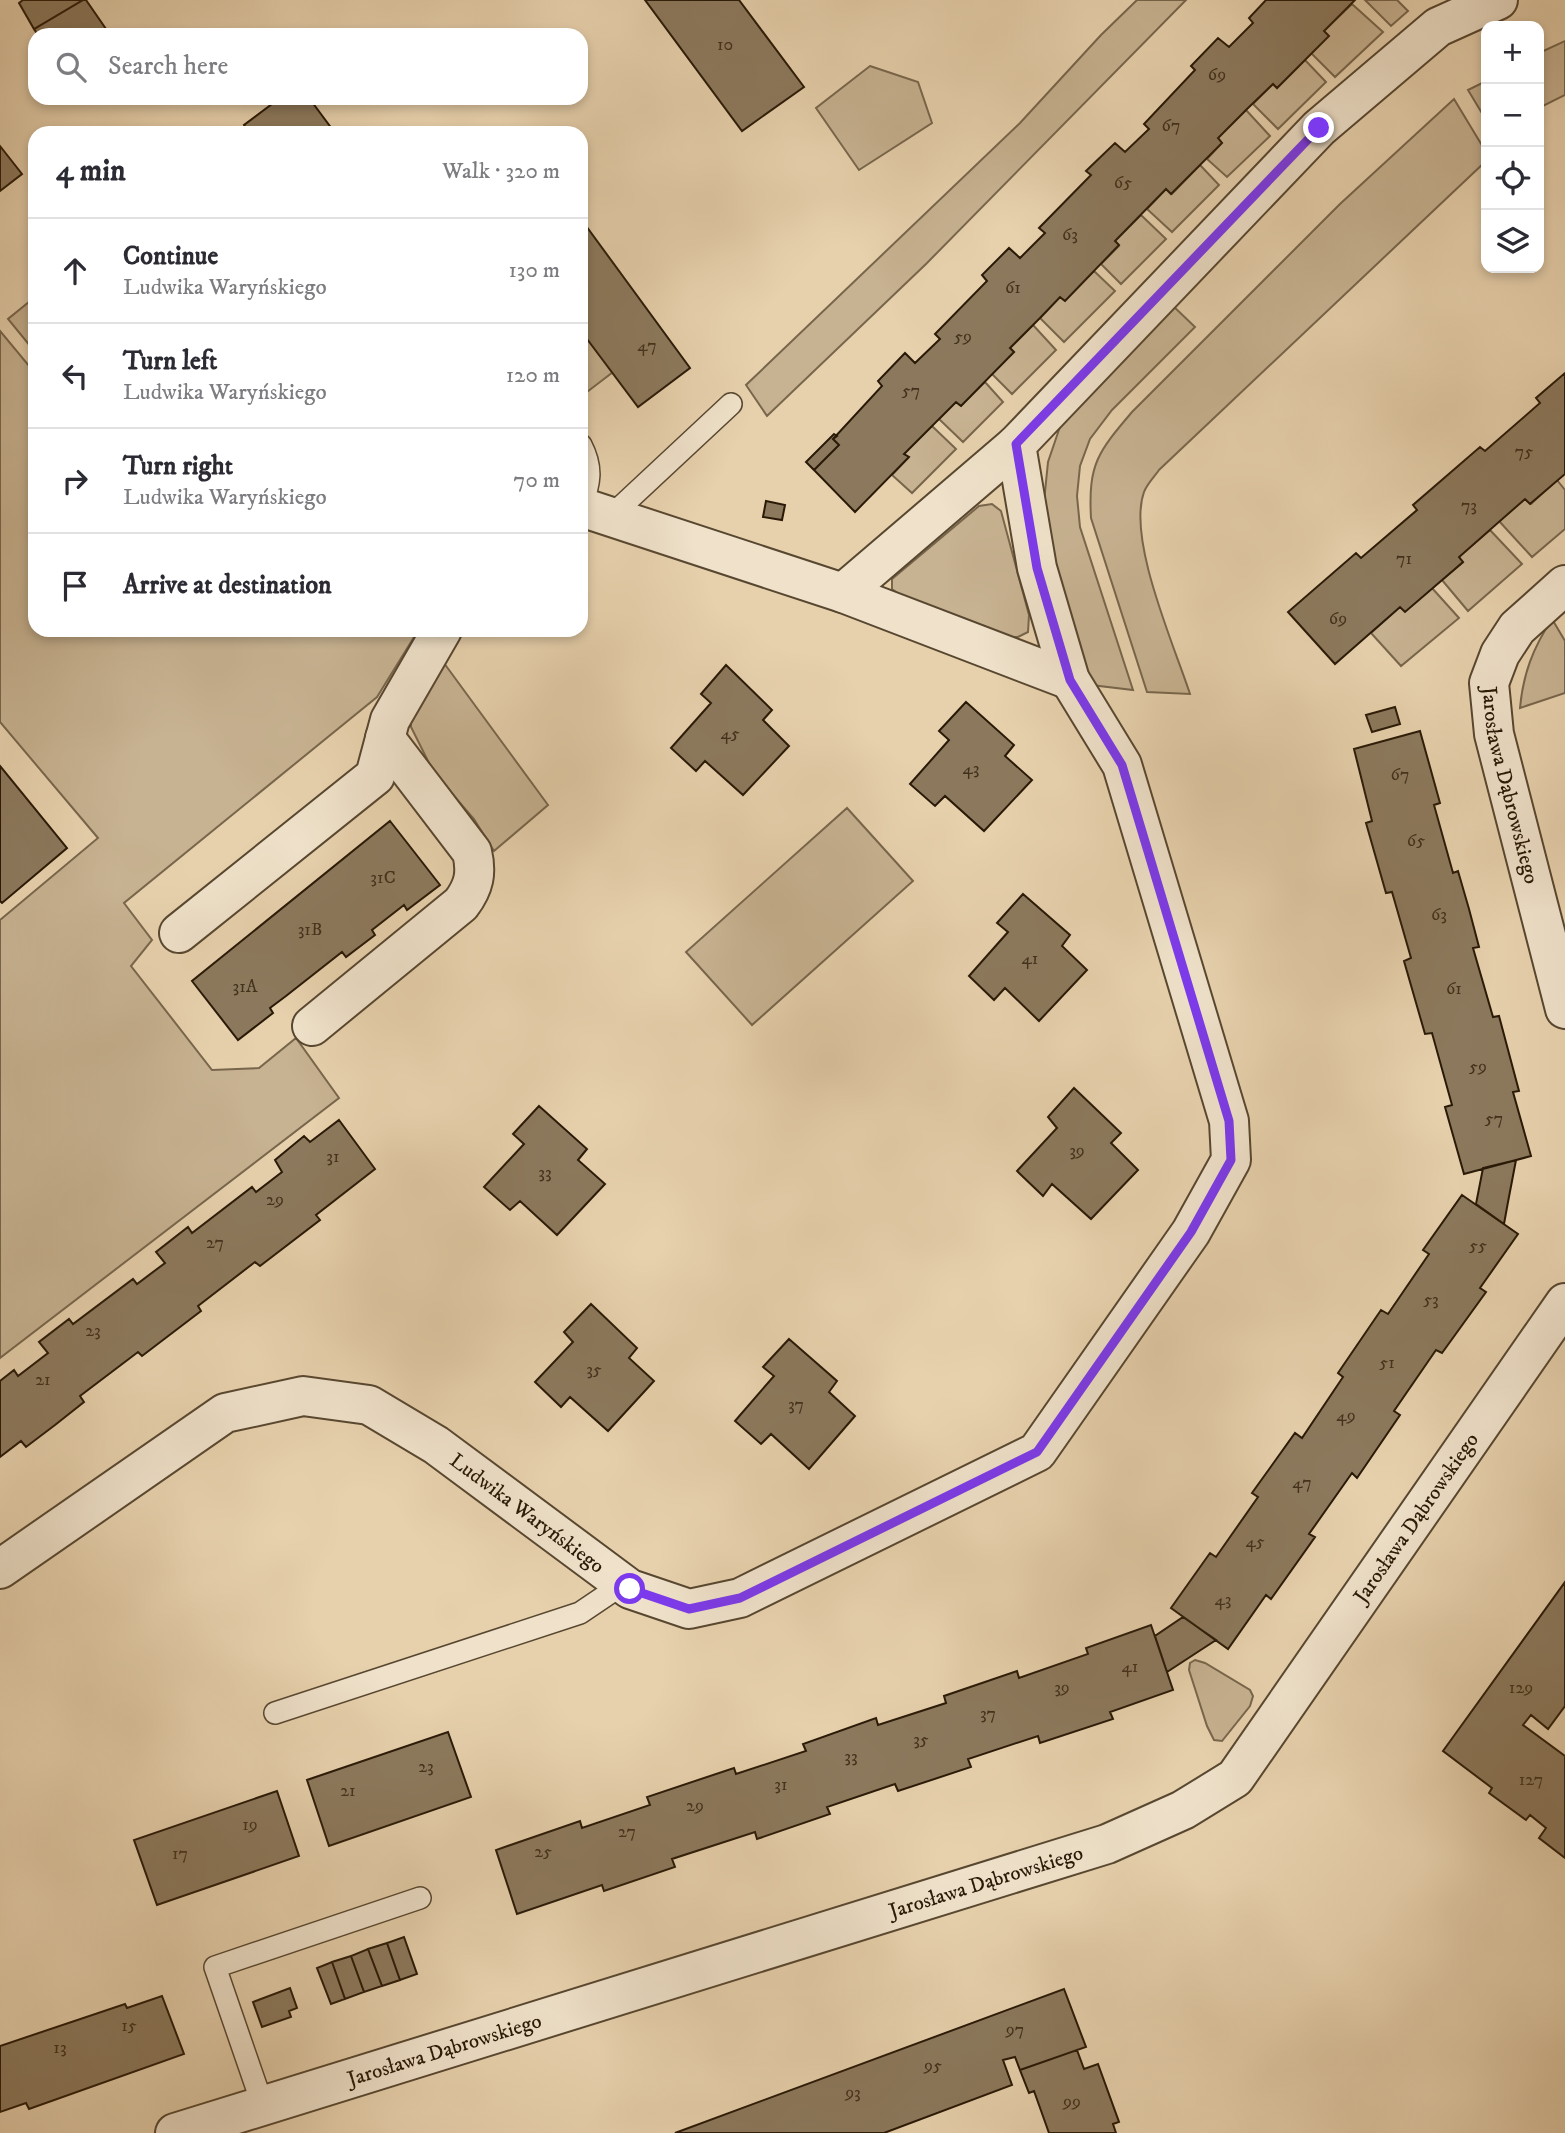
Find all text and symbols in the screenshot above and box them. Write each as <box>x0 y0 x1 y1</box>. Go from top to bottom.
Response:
map controls <box>1481 21 1544 273</box>
button: + <box>1481 21 1544 84</box>
search box <box>28 28 588 105</box>
house number: 10 <box>717 34 733 56</box>
icon: search <box>52 48 90 86</box>
text: Search here <box>108 50 228 83</box>
house number: 69 <box>1208 64 1226 86</box>
button: − <box>1481 84 1544 147</box>
route end <box>1303 112 1334 143</box>
house number: 67 <box>1162 115 1180 137</box>
button: locate <box>1481 147 1544 210</box>
text: 4 min <box>56 153 126 190</box>
text: Walk · 320 m <box>442 157 560 186</box>
house number: 65 <box>1114 172 1132 194</box>
button: layers <box>1481 210 1544 273</box>
house number: 63 <box>1062 224 1078 246</box>
text: Continue <box>123 240 218 273</box>
icon: ahead <box>56 252 94 290</box>
text: 130 m <box>508 256 560 285</box>
text: Ludwika Waryńskiego <box>123 273 327 302</box>
house number: 61 <box>1005 277 1021 299</box>
house number: 59 <box>954 326 972 348</box>
house number: 47 <box>637 335 657 357</box>
text: Turn left <box>123 345 217 378</box>
icon: left <box>56 357 94 395</box>
text: 120 m <box>506 361 560 390</box>
text: Ludwika Waryńskiego <box>123 378 327 407</box>
house number: 57 <box>902 380 920 402</box>
house number: 75 <box>1515 441 1533 463</box>
text: Turn right <box>123 450 233 483</box>
icon: right <box>56 462 94 500</box>
text: 70 m <box>513 466 560 495</box>
text: Ludwika Waryńskiego <box>123 483 327 512</box>
house number: 73 <box>1461 495 1477 517</box>
house number: 71 <box>1396 548 1412 570</box>
icon: arrive <box>56 567 94 605</box>
text: Arrive at destination <box>123 569 332 602</box>
house number: 69 <box>1329 608 1347 630</box>
street label: Jarosława Dąbrowskiego <box>1475 683 1544 887</box>
house number: 45 <box>720 723 740 745</box>
house number: 43 <box>962 758 980 780</box>
house number: 67 <box>1391 764 1409 786</box>
house number: 65 <box>1407 830 1425 852</box>
house number: 31C <box>370 867 396 889</box>
house number: 63 <box>1431 904 1447 926</box>
house number: 31B <box>298 919 322 941</box>
house number: 41 <box>1022 948 1038 970</box>
house number: 31A <box>233 976 258 998</box>
house number: 61 <box>1446 978 1462 1000</box>
house number: 59 <box>1469 1056 1487 1078</box>
house number: 57 <box>1485 1108 1503 1130</box>
house number: 39 <box>1069 1140 1085 1162</box>
house number: 31 <box>326 1146 340 1168</box>
house number: 33 <box>538 1162 552 1184</box>
house number: 29 <box>266 1189 284 1211</box>
house number: 27 <box>206 1232 224 1254</box>
house number: 55 <box>1469 1235 1487 1257</box>
house number: 53 <box>1423 1289 1439 1311</box>
house number: 23 <box>85 1320 101 1342</box>
house number: 51 <box>1379 1352 1395 1374</box>
house number: 35 <box>586 1359 602 1381</box>
house number: 21 <box>35 1369 51 1391</box>
house number: 37 <box>788 1394 804 1416</box>
house number: 49 <box>1336 1405 1356 1427</box>
street label: Jarosława Dąbrowskiego <box>1347 1428 1485 1610</box>
street label: Ludwika Waryńskiego <box>444 1448 609 1579</box>
house number: 47 <box>1292 1472 1312 1494</box>
house number: 45 <box>1245 1531 1265 1553</box>
route start <box>614 1573 645 1604</box>
house number: 43 <box>1214 1589 1232 1611</box>
house number: 41 <box>1122 1656 1138 1678</box>
house number: 39 <box>1054 1677 1070 1699</box>
house number: 129 <box>1509 1677 1533 1699</box>
house number: 37 <box>980 1703 996 1725</box>
house number: 35 <box>913 1729 929 1751</box>
house number: 33 <box>844 1746 858 1768</box>
house number: 23 <box>418 1756 434 1778</box>
house number: 127 <box>1519 1769 1543 1791</box>
house number: 31 <box>774 1774 788 1796</box>
house number: 21 <box>340 1780 356 1802</box>
house number: 29 <box>686 1795 704 1817</box>
house number: 19 <box>242 1814 258 1836</box>
house number: 27 <box>618 1821 636 1843</box>
street label: Jarosława Dąbrowskiego <box>884 1840 1086 1925</box>
house number: 25 <box>534 1841 552 1863</box>
house number: 17 <box>172 1843 188 1865</box>
street label: Jarosława Dąbrowskiego <box>343 2008 545 2093</box>
house number: 15 <box>121 2015 137 2037</box>
house number: 97 <box>1005 2019 1024 2041</box>
house number: 13 <box>53 2037 67 2059</box>
house number: 95 <box>923 2055 942 2077</box>
house number: 93 <box>844 2082 861 2104</box>
house number: 99 <box>1062 2091 1081 2113</box>

